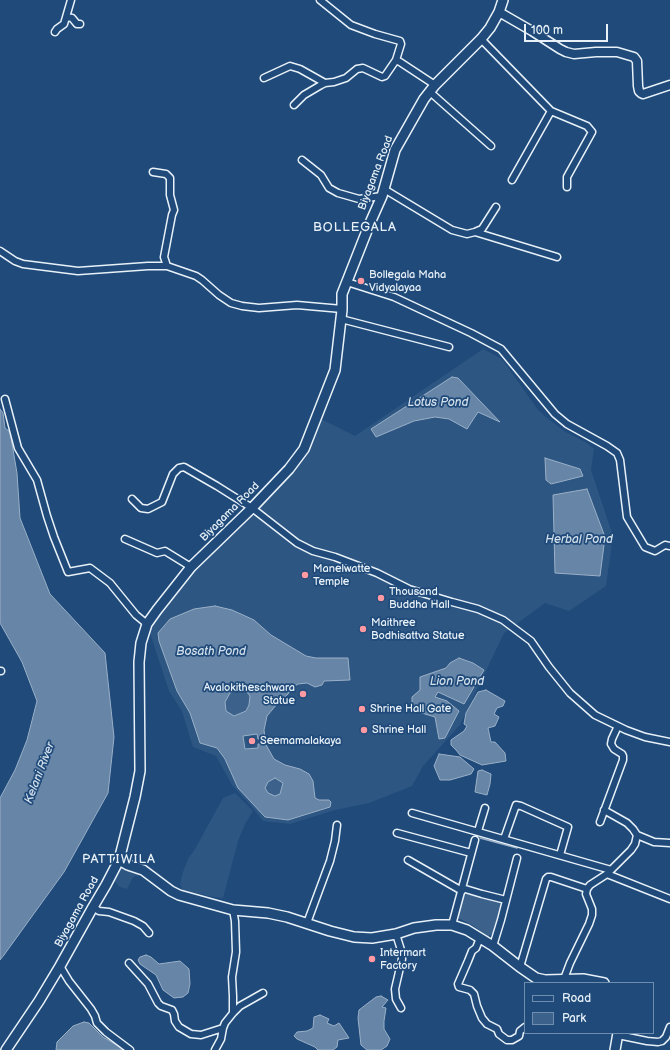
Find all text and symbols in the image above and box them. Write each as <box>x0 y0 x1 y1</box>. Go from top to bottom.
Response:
scale bar <box>526 16 610 42</box>
text: 100 m <box>531 23 563 38</box>
street label: Biyagama Road <box>356 134 396 212</box>
district label: BOLLEGALA <box>313 220 397 236</box>
place label: Bollegala Maha Vidyalayaa <box>369 268 446 294</box>
marker: Bollegala Maha Vidyalayaa <box>356 276 366 286</box>
water label: Lotus Pond <box>408 396 468 410</box>
street label: Biyagama Road <box>198 480 262 544</box>
water label: Herbal Pond <box>545 533 613 547</box>
place label: Manelwatte Temple <box>313 562 370 588</box>
marker: Manelwatte Temple <box>300 570 310 580</box>
place label: Thousand Buddha Hall <box>389 585 450 611</box>
marker: Thousand Buddha Hall <box>376 593 386 603</box>
place label: Maithree Bodhisattva Statue <box>371 616 464 642</box>
marker: Maithree Bodhisattva Statue <box>358 624 368 634</box>
water label: Bosath Pond <box>176 645 246 659</box>
water label: Lion Pond <box>430 675 484 689</box>
place label: Avalokitheschwara Statue <box>204 681 295 707</box>
marker: Avalokitheschwara Statue <box>298 689 308 699</box>
place label: Shrine Hall Gate <box>370 702 451 716</box>
marker: Shrine Hall Gate <box>357 704 367 714</box>
place label: Shrine Hall <box>372 723 426 737</box>
marker: Shrine Hall <box>359 725 369 735</box>
place label: Seemamalakaya <box>260 734 341 748</box>
marker: Seemamalakaya <box>247 736 257 746</box>
water label: Kelani River <box>22 740 58 806</box>
district label: PATTIWILA <box>82 852 156 868</box>
street label: Biyagama Road <box>52 874 102 950</box>
place label: Intermart Factory <box>380 946 426 972</box>
marker: Intermart Factory <box>367 954 377 964</box>
legend <box>524 982 654 1034</box>
text: Road <box>562 991 591 1006</box>
text: Park <box>562 1011 586 1026</box>

